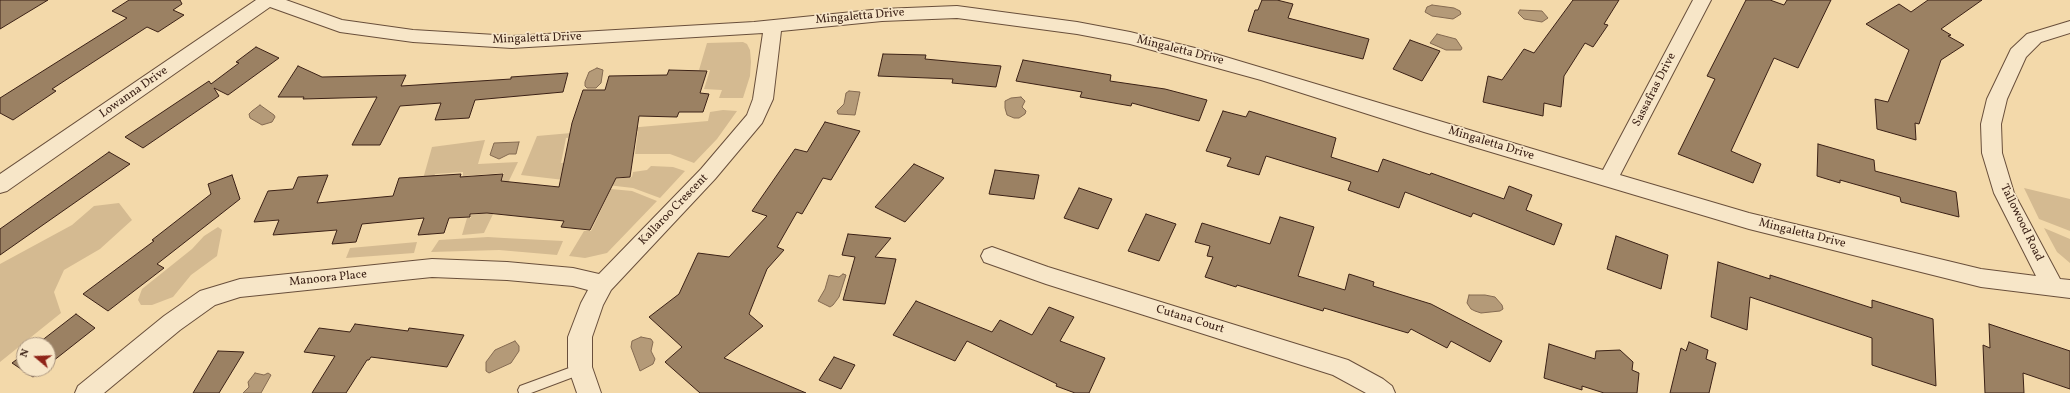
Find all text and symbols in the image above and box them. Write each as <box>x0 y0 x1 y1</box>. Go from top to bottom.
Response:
street label: Mingaletta Drive <box>815 6 905 28</box>
street label: Mingaletta Drive <box>492 30 582 48</box>
street label: Mingaletta Drive <box>1135 33 1225 69</box>
street label: Sassafras Drive <box>1630 51 1680 129</box>
street label: Lowanna Drive <box>97 64 171 122</box>
street label: Mingaletta Drive <box>1446 124 1536 164</box>
street label: Kallaroo Crescent <box>636 171 712 249</box>
street label: Tallowood Road <box>1996 182 2046 264</box>
street label: Mingaletta Drive <box>1757 216 1847 252</box>
street label: Manoora Place <box>288 268 368 290</box>
street label: Cutana Court <box>1154 303 1226 337</box>
north arrow <box>16 337 56 377</box>
text: N <box>17 347 34 359</box>

